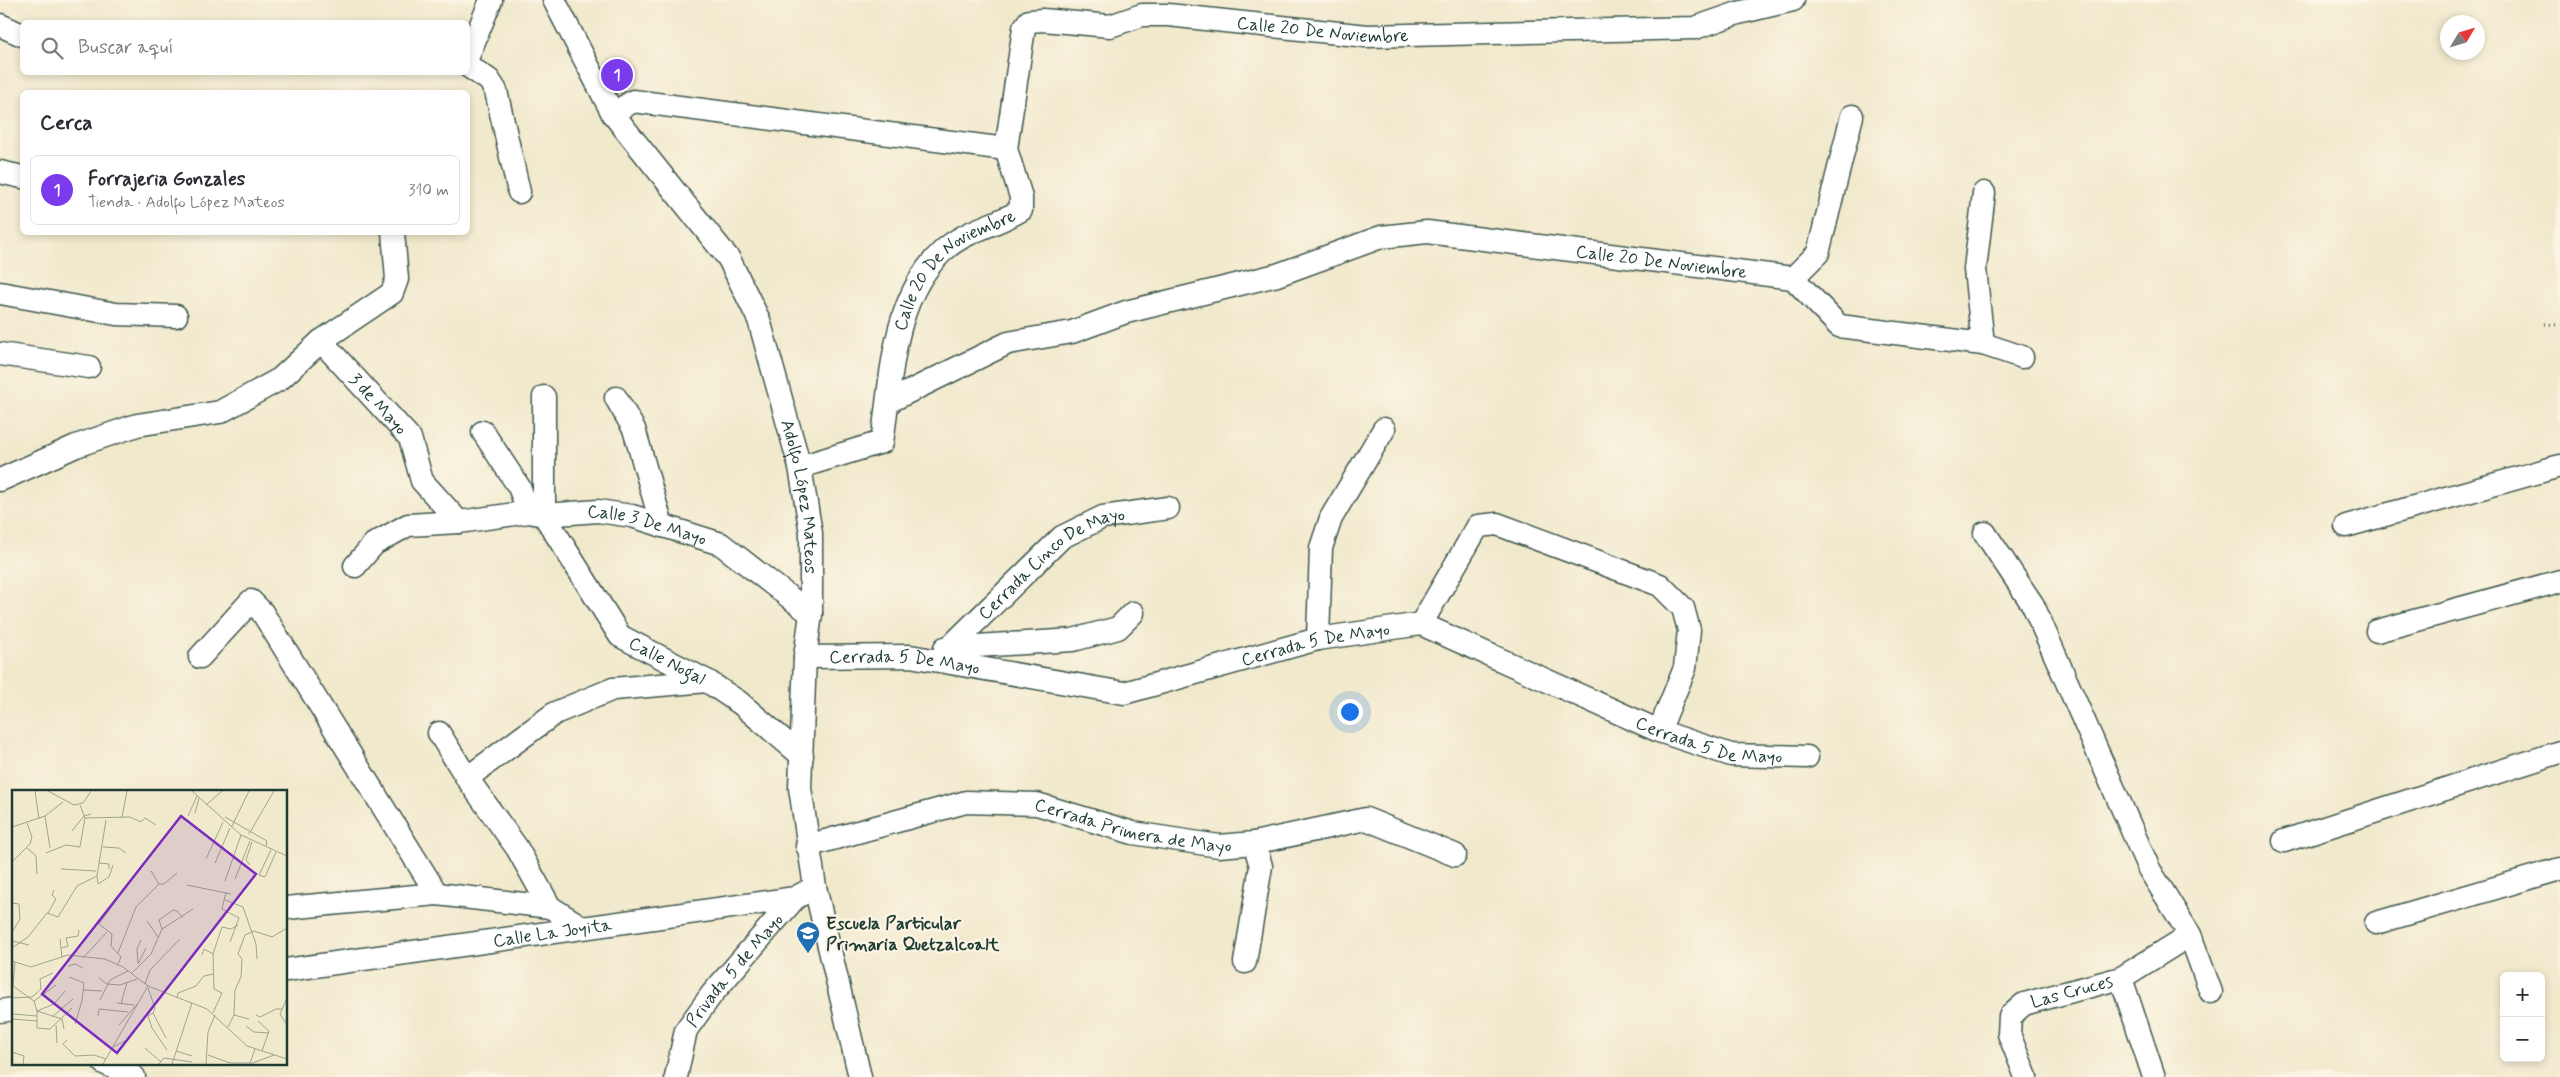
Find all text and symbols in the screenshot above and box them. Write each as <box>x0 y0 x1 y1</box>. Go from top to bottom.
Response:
street label: Calle 20 De Noviembre <box>1236 11 1409 49</box>
north arrow <box>2440 15 2485 60</box>
search box <box>20 20 470 75</box>
icon: search <box>38 34 66 62</box>
text: Buscar aquí <box>78 35 173 60</box>
pin: 1 <box>601 56 633 94</box>
text: Cerca <box>40 109 93 137</box>
text: Forrajeria Gonzales <box>88 167 245 192</box>
text: 1 <box>53 180 61 201</box>
text: 310 m <box>408 180 449 201</box>
text: Tienda · Adolfo López Mateos <box>88 192 285 213</box>
street label: Calle 20 De Noviembre <box>889 204 1020 334</box>
street label: Calle 20 De Noviembre <box>1574 240 1748 285</box>
street label: 3 de Mayo <box>343 368 412 440</box>
street label: Adolfo López Mateos <box>774 417 822 574</box>
street label: Calle 3 De Mayo <box>587 500 710 552</box>
street label: Cerrada Cinco De Mayo <box>973 503 1127 626</box>
street label: Cerrada 5 De Mayo <box>1239 618 1391 673</box>
street label: Calle Nogal <box>624 631 709 691</box>
street label: Cerrada 5 De Mayo <box>829 645 982 681</box>
your location <box>1337 699 1363 725</box>
street label: Cerrada 5 De Mayo <box>1631 711 1783 769</box>
inset map <box>12 790 288 1064</box>
street label: Cerrada Primera de Mayo <box>1032 793 1233 859</box>
street label: Privada 5 de Mayo <box>681 909 789 1032</box>
place label: Escuela Particular Primaria Quetzalcoalt <box>826 912 1000 957</box>
street label: Calle La Joyita <box>492 913 614 954</box>
school or university icon: Escuela Particular Primaria Quetzalcoalt <box>795 920 821 954</box>
street label: Las Cruces <box>2028 970 2116 1015</box>
map controls <box>2500 972 2545 1062</box>
button: + <box>2500 972 2545 1017</box>
button: − <box>2500 1017 2545 1062</box>

